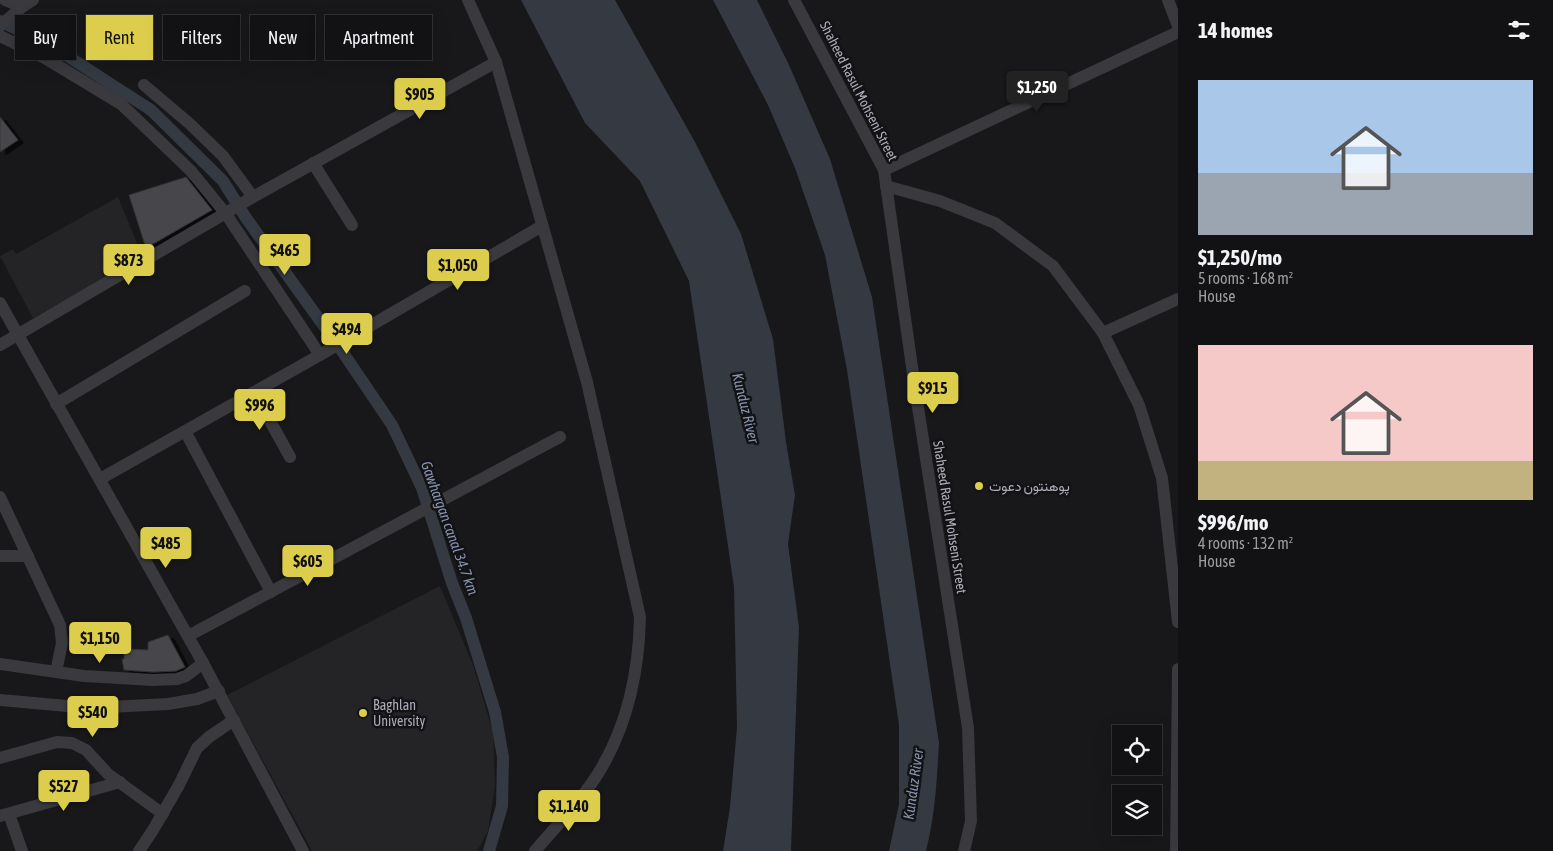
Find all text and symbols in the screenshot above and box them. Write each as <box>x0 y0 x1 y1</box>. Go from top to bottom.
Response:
chip: Buy <box>15 15 76 60</box>
chip: Rent <box>86 15 153 60</box>
chip: Filters <box>163 15 240 60</box>
chip: New <box>250 15 315 60</box>
chip: Apartment <box>325 15 432 60</box>
icon: filters <box>1505 16 1533 44</box>
street label: Shaheed Rasul Mohseni Street <box>817 18 901 164</box>
text: 14 homes <box>1198 18 1273 42</box>
pin: $1,250 <box>996 70 1078 113</box>
pin: $905 <box>390 78 450 120</box>
text: $1,250 <box>1017 78 1057 96</box>
text: $905 <box>405 85 435 103</box>
icon: home <box>1321 113 1411 203</box>
pin: $465 <box>255 234 315 276</box>
text: $465 <box>270 241 300 259</box>
pin: $873 <box>99 244 159 286</box>
text: $1,250/mo <box>1198 245 1282 269</box>
pin: $1,050 <box>417 248 499 291</box>
text: $873 <box>114 251 144 269</box>
text: $1,050 <box>438 256 478 274</box>
text: 5 rooms · 168 m² <box>1198 269 1293 287</box>
text: House <box>1198 287 1235 305</box>
pin: $494 <box>317 312 377 355</box>
text: $494 <box>332 320 362 338</box>
water label: Kunduz River <box>729 371 763 445</box>
pin: $915 <box>903 372 963 414</box>
icon: home <box>1321 378 1411 468</box>
text: $915 <box>918 379 948 397</box>
pin: $996 <box>230 388 290 431</box>
text: $996 <box>245 396 275 414</box>
street label: Shaheed Rasul Mohseni Street <box>930 439 970 595</box>
water label: Gawhargan canal 34.7 km <box>418 459 482 597</box>
place label: پوهنتون دعوت <box>989 478 1070 496</box>
marker: پوهنتون دعوت <box>973 480 985 492</box>
text: $996/mo <box>1198 510 1269 534</box>
pin: $485 <box>136 526 196 569</box>
text: $485 <box>151 534 181 552</box>
text: 4 rooms · 132 m² <box>1198 534 1293 552</box>
pin: $605 <box>278 544 338 587</box>
text: $605 <box>293 552 323 570</box>
text: House <box>1198 552 1235 570</box>
pin: $1,150 <box>59 622 141 664</box>
text: $1,150 <box>80 629 120 647</box>
pin: $540 <box>63 696 123 738</box>
place label: Baghlan University <box>373 697 426 729</box>
text: $540 <box>78 703 108 721</box>
marker: Baghlan University <box>357 707 369 719</box>
map controls <box>1112 725 1162 835</box>
button: locate <box>1112 725 1162 775</box>
water label: Kunduz River <box>900 747 926 821</box>
pin: $527 <box>34 770 94 812</box>
text: $527 <box>49 777 79 795</box>
button: layers <box>1112 785 1162 835</box>
pin: $1,140 <box>528 790 610 832</box>
text: $1,140 <box>549 797 589 815</box>

